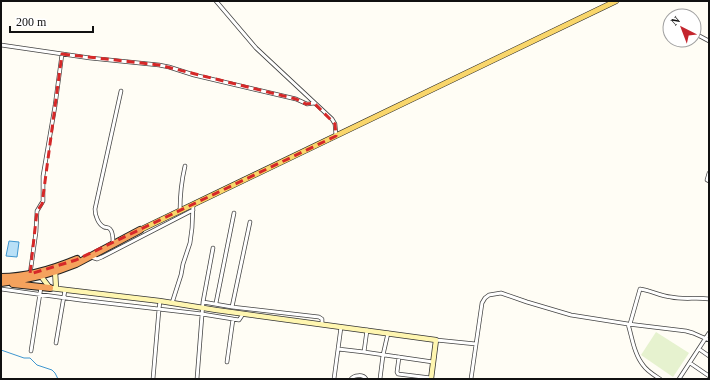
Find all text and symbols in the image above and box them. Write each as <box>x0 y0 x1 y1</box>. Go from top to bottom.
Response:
scale bar <box>10 8 93 34</box>
north arrow <box>662 8 702 48</box>
text: N <box>668 13 682 28</box>
text: 200 m <box>16 15 47 29</box>

